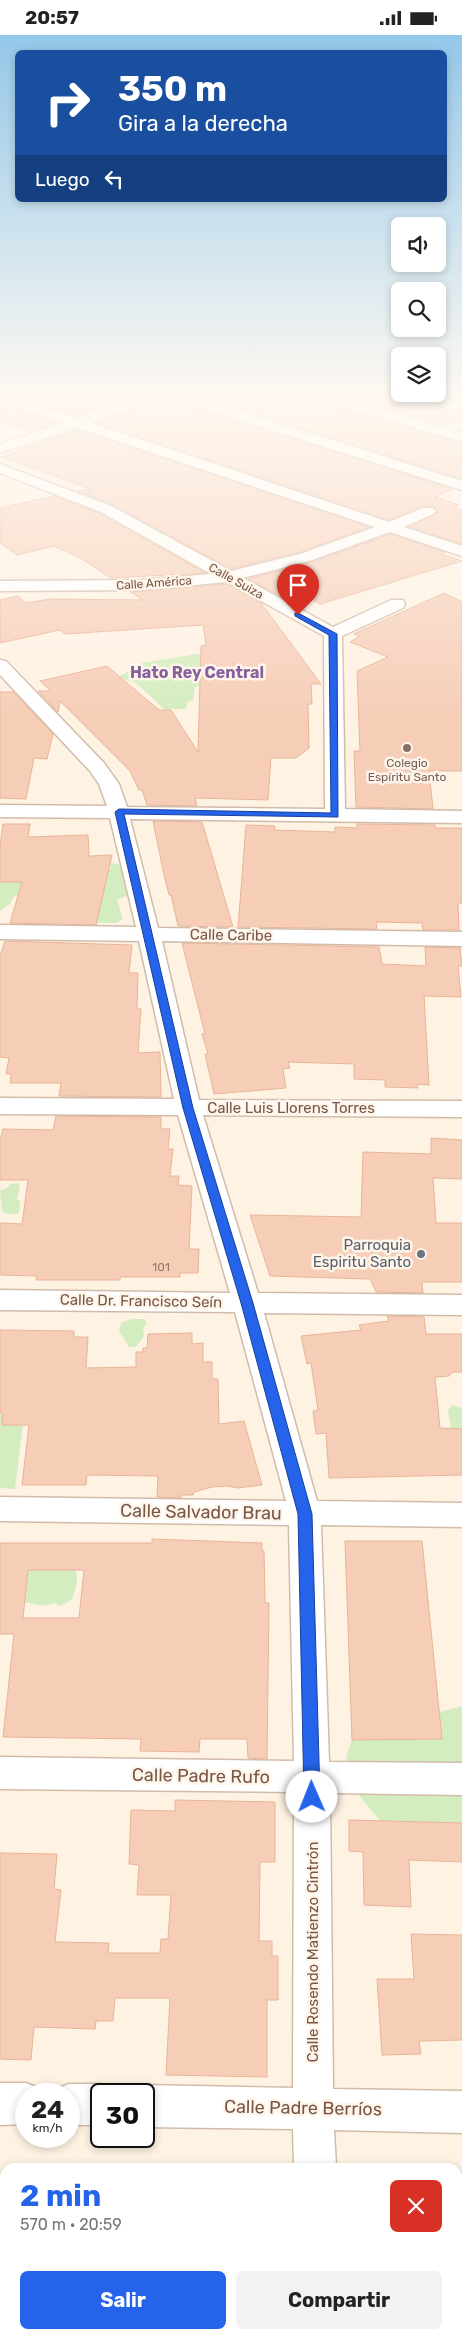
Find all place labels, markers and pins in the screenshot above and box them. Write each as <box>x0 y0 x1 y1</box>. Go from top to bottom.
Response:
pin <box>277 564 319 615</box>
marker: Colegio Espíritu Santo <box>401 742 413 754</box>
place label: Colegio Espíritu Santo <box>368 756 446 784</box>
place label: Parroquia Espiritu Santo <box>313 1236 411 1271</box>
marker: Parroquia Espiritu Santo <box>415 1248 427 1260</box>

